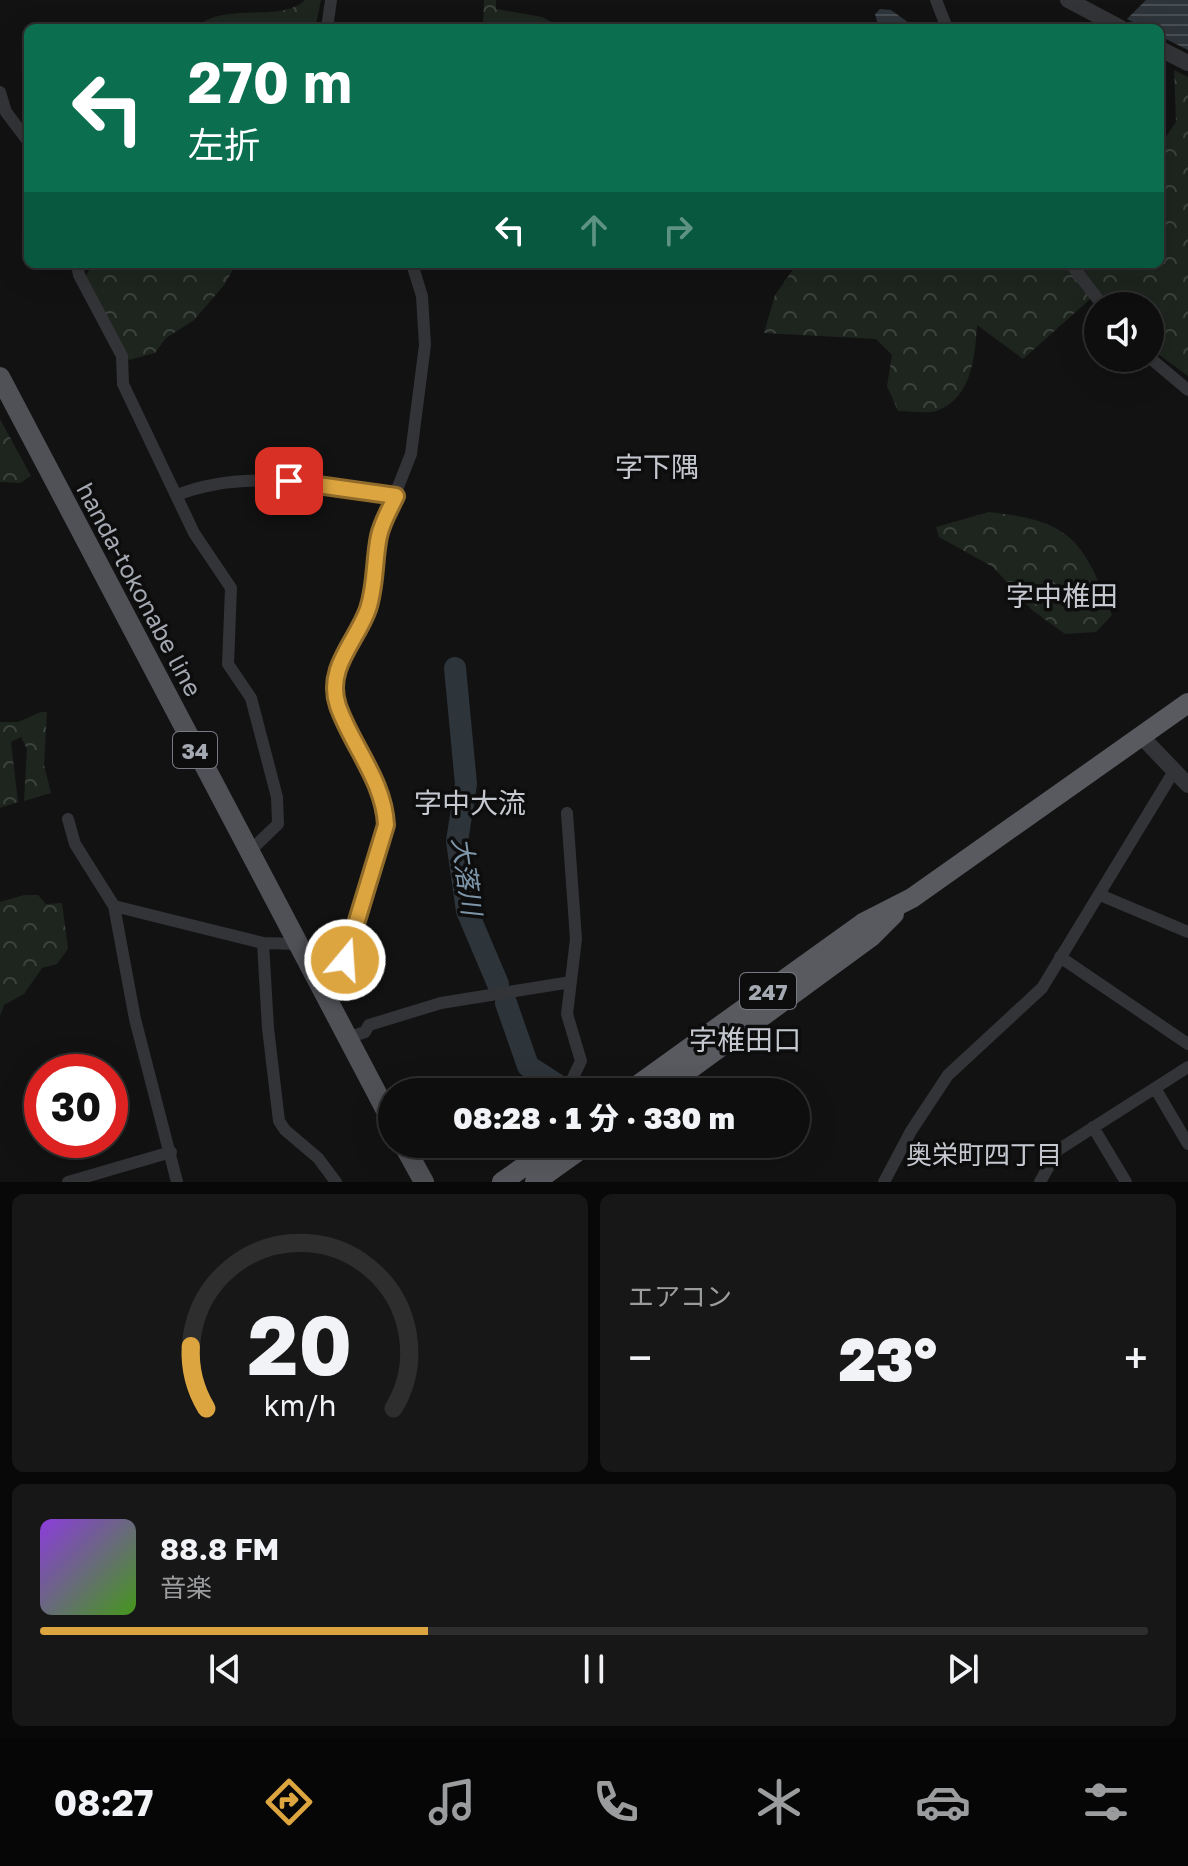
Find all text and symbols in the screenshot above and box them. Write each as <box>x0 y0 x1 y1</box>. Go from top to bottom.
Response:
text: 270 m <box>188 48 352 115</box>
icon: left <box>56 56 160 160</box>
text: 左折 <box>188 123 260 166</box>
icon: left <box>488 208 532 252</box>
icon: ahead <box>572 208 616 252</box>
icon: right <box>656 208 700 252</box>
map controls <box>1084 292 1164 372</box>
button: sound <box>1084 292 1164 372</box>
pin <box>255 447 323 515</box>
district label: 字下隅 <box>615 450 699 483</box>
icon: arrive <box>267 459 311 503</box>
street label: handa-tokonabe line <box>71 477 209 701</box>
district label: 字中椎田 <box>1006 579 1118 612</box>
road number: 34 <box>173 732 217 768</box>
district label: 字中大流 <box>414 786 526 819</box>
water label: 大落川 <box>446 835 488 920</box>
position arrow <box>303 918 387 1002</box>
road number: 247 <box>740 973 796 1009</box>
district label: 字椎田口 <box>689 1023 801 1056</box>
speed limit sign: 30 <box>24 1054 128 1158</box>
text: 08:28 · 1 分 · 330 m <box>453 1100 735 1136</box>
district label: 奥栄町四丁目 <box>906 1139 1062 1170</box>
text: エアコン <box>628 1281 732 1312</box>
text: 20 <box>248 1293 352 1393</box>
text: 23° <box>839 1322 937 1394</box>
text: − <box>628 1331 652 1384</box>
text: + <box>1124 1331 1148 1384</box>
text: km/h <box>264 1388 336 1422</box>
text: 88.8 FM <box>160 1531 279 1567</box>
text: 音楽 <box>160 1572 212 1603</box>
icon: previous <box>203 1647 247 1691</box>
icon: pause <box>572 1647 616 1691</box>
icon: next <box>941 1647 985 1691</box>
icon: directions <box>261 1774 317 1830</box>
icon: music <box>424 1774 480 1830</box>
icon: phone <box>588 1774 644 1830</box>
icon: climate <box>751 1774 807 1830</box>
icon: car <box>915 1774 971 1830</box>
icon: filters <box>1078 1774 1134 1830</box>
text: 08:27 <box>54 1781 153 1824</box>

